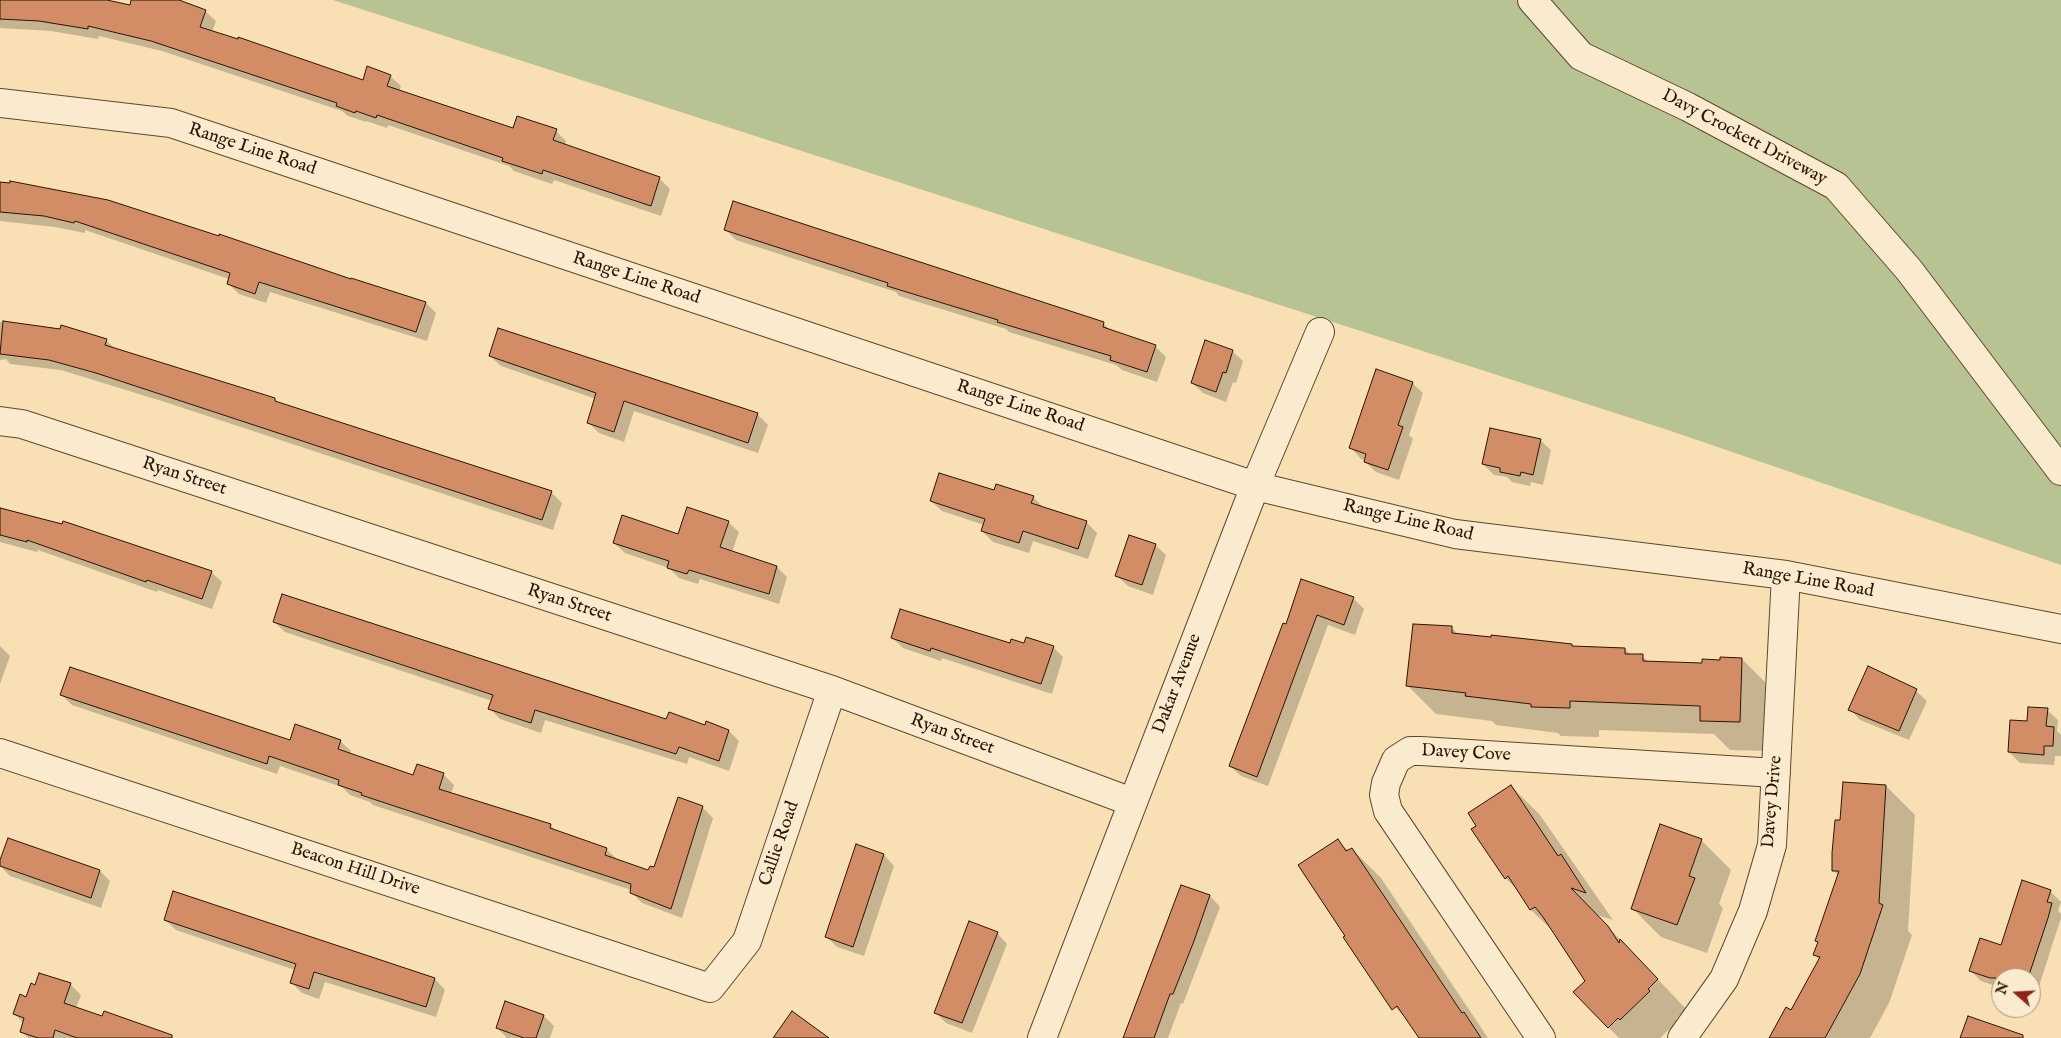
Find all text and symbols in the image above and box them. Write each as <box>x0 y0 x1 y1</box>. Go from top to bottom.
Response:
street label: Davy Crockett Driveway <box>1658 85 1830 191</box>
street label: Range Line Road <box>185 119 319 181</box>
street label: Range Line Road <box>569 248 703 310</box>
street label: Range Line Road <box>953 376 1087 438</box>
street label: Ryan Street <box>139 453 229 501</box>
street label: Range Line Road <box>1341 496 1475 546</box>
street label: Range Line Road <box>1741 559 1875 603</box>
street label: Ryan Street <box>524 580 614 628</box>
street label: Dakar Avenue <box>1149 631 1207 737</box>
street label: Ryan Street <box>907 710 997 760</box>
street label: Davey Cove <box>1421 741 1511 767</box>
street label: Davey Drive <box>1758 755 1788 849</box>
street label: Callie Road <box>755 799 805 889</box>
street label: Beacon Hill Drive <box>288 839 422 901</box>
north arrow <box>1991 968 2041 1018</box>
text: N <box>1992 980 2013 997</box>

